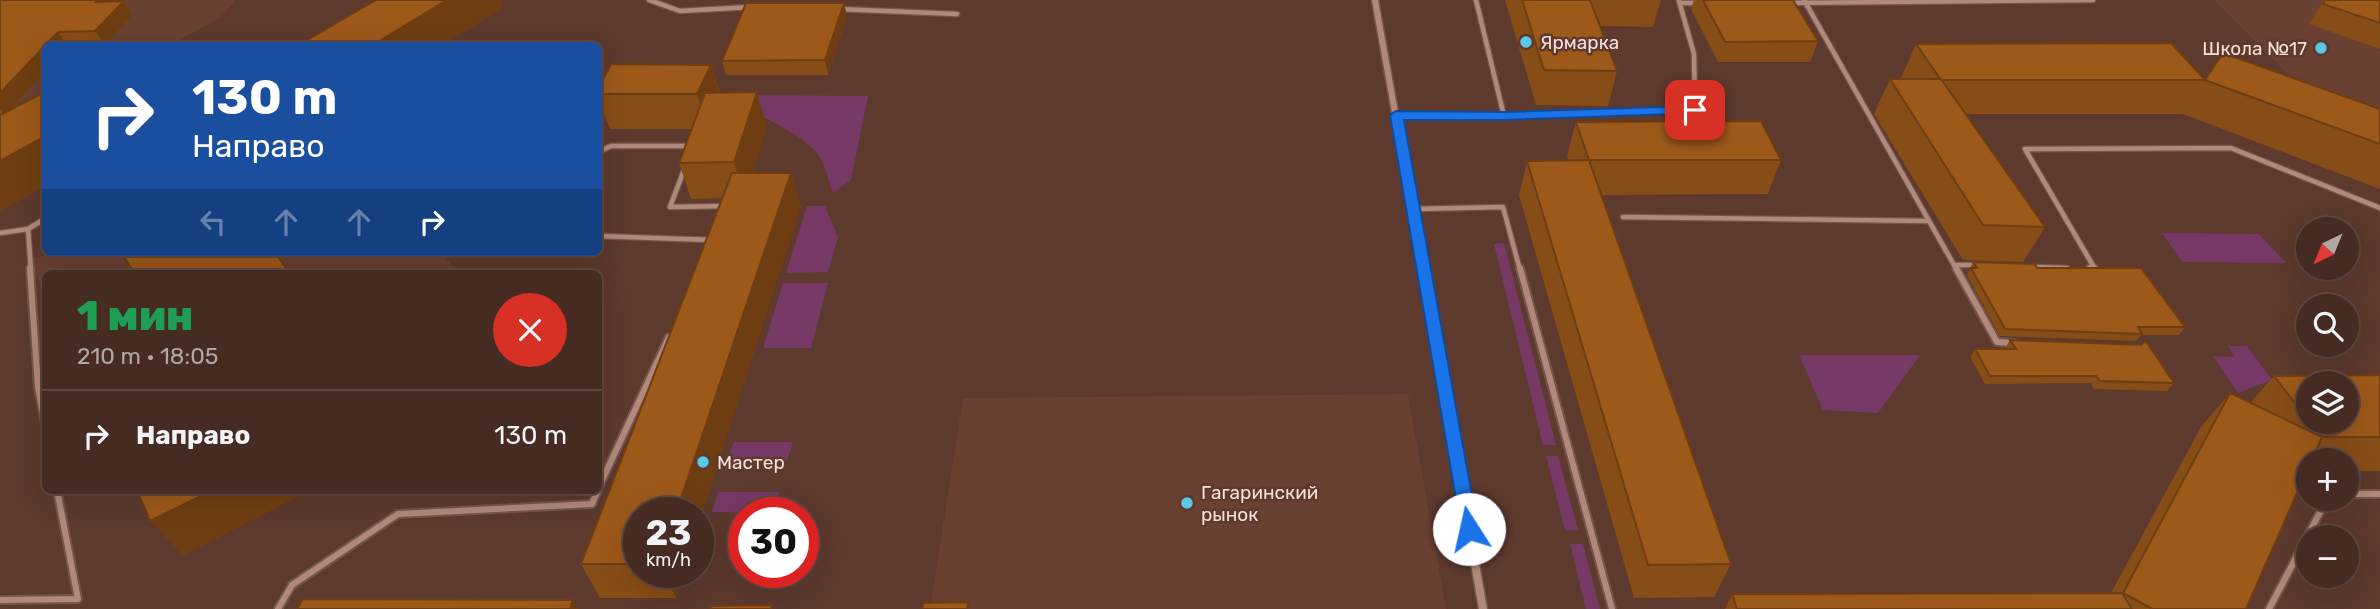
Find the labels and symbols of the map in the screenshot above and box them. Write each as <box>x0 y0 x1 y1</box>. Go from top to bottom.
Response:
place label: Ярмарка <box>1540 31 1619 54</box>
marker: Ярмарка <box>1518 34 1534 50</box>
place label: Школа №17 <box>2202 37 2307 60</box>
marker: Школа №17 <box>2313 40 2329 56</box>
pin <box>1665 80 1725 140</box>
north arrow <box>2296 217 2359 280</box>
place label: Мастер <box>717 451 785 474</box>
marker: Мастер <box>695 454 711 470</box>
place label: Гагаринский рынок <box>1201 481 1318 526</box>
position arrow <box>1432 492 1506 566</box>
marker: Гагаринский рынок <box>1179 495 1195 511</box>
speed limit sign: 30 <box>728 497 819 588</box>

